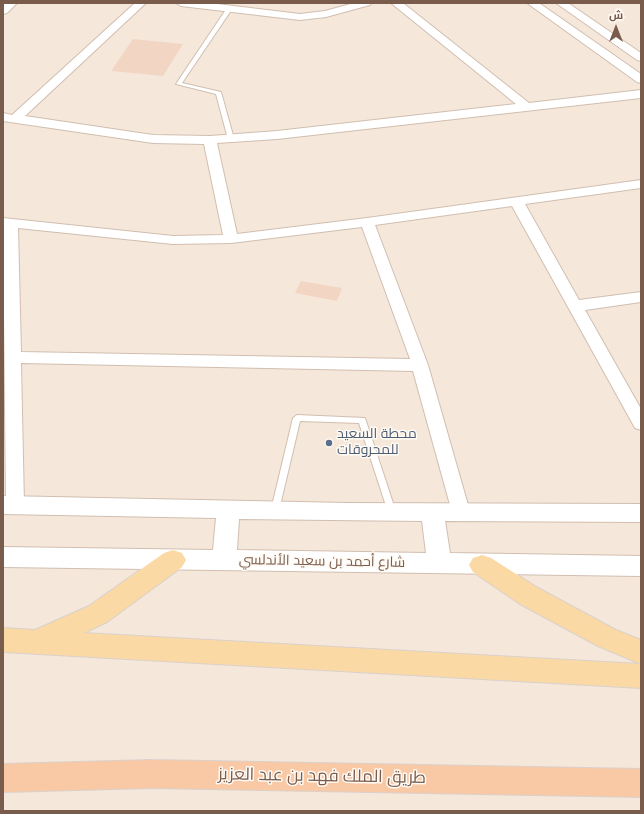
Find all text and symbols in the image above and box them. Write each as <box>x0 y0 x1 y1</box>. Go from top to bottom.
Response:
north arrow <box>596 8 636 48</box>
text: ش <box>609 8 623 23</box>
place label: محطة السعيد للمحروقات <box>337 427 417 460</box>
marker: محطة السعيد للمحروقات <box>324 438 334 448</box>
street label: شارع أحمد بن سعيد الأندلسي <box>239 552 405 572</box>
street label: طريق الملك فهد بن عبد العزيز <box>218 765 426 789</box>

